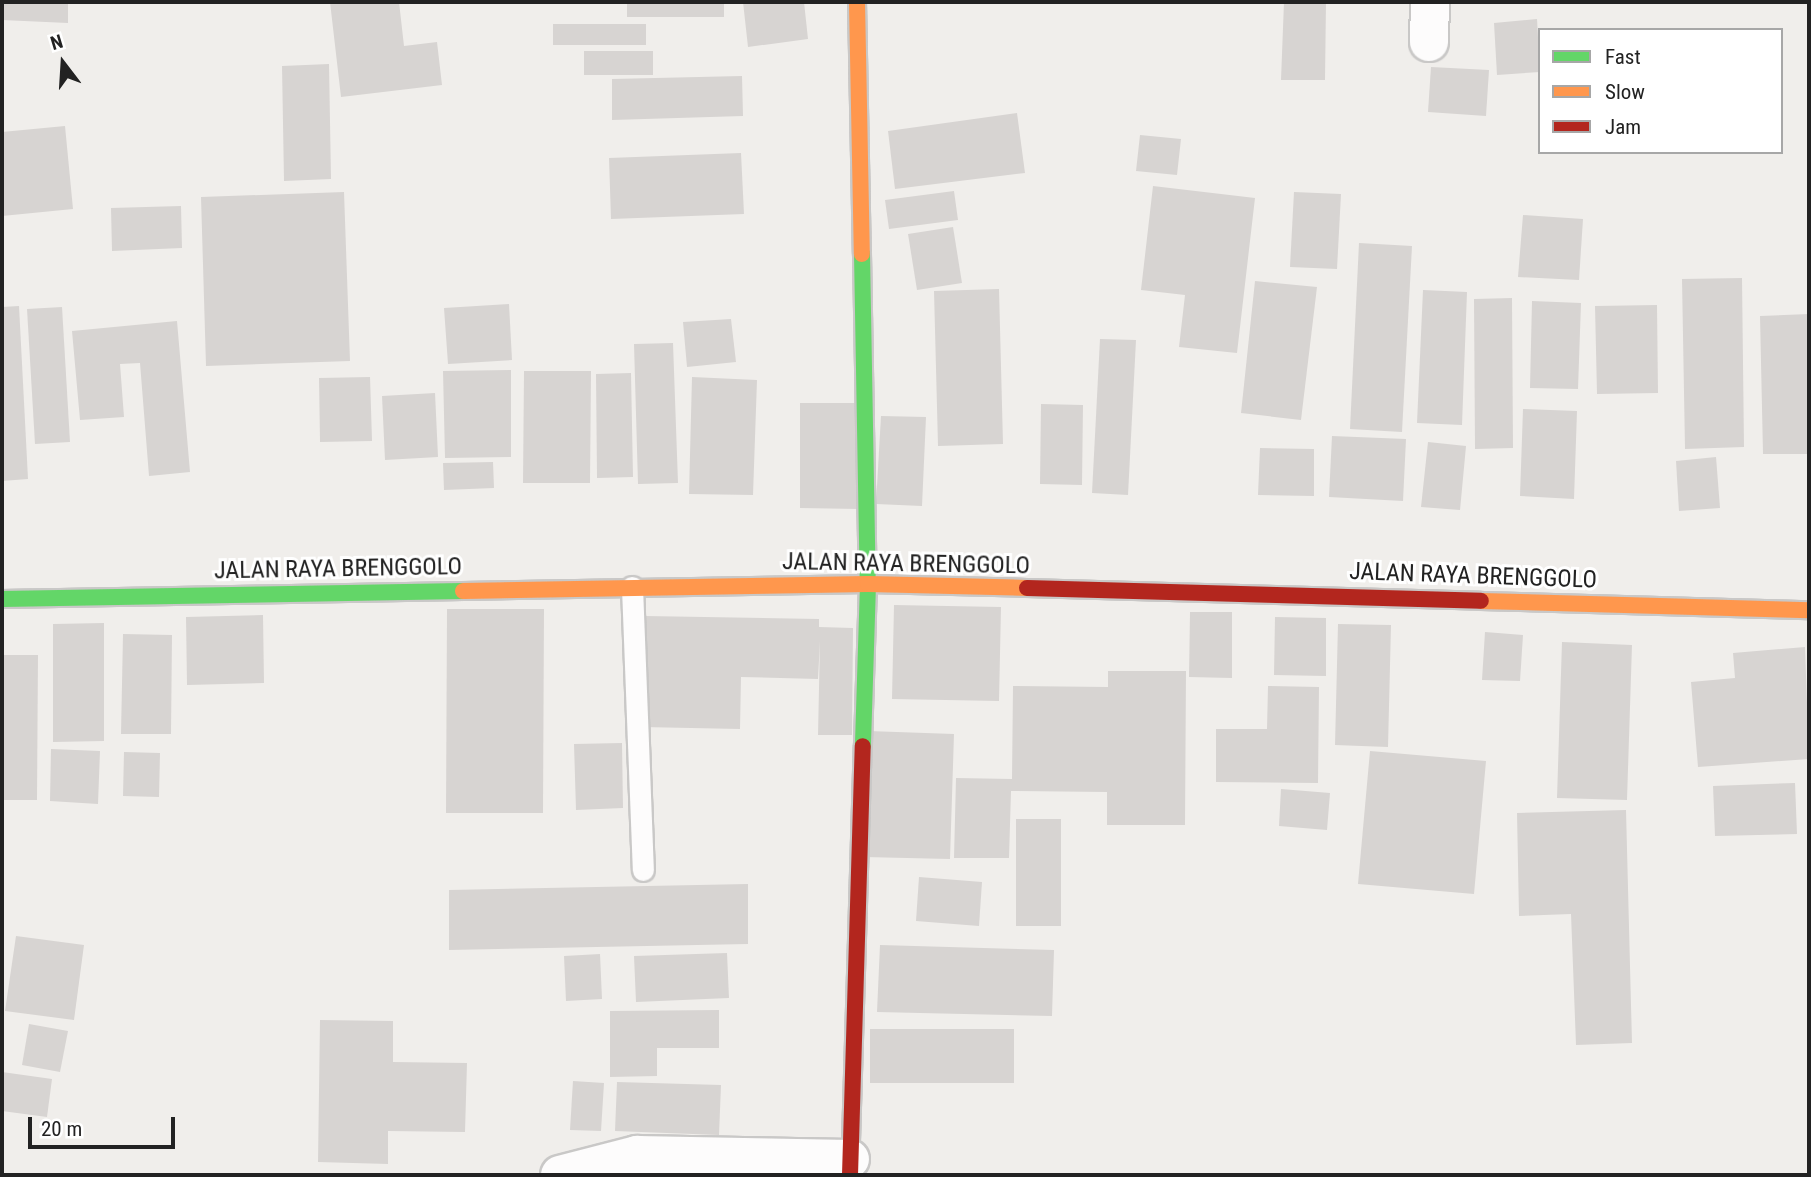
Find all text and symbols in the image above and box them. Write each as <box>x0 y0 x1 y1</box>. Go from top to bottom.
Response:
north arrow <box>28 28 98 98</box>
legend <box>1538 28 1783 154</box>
text: N <box>48 30 66 55</box>
text: Fast <box>1605 45 1641 69</box>
text: Slow <box>1605 80 1645 104</box>
text: Jam <box>1605 115 1641 139</box>
street label: JALAN RAYA BRENGGOLO <box>782 547 1030 581</box>
street label: JALAN RAYA BRENGGOLO <box>214 552 462 586</box>
street label: JALAN RAYA BRENGGOLO <box>1349 557 1597 595</box>
scale bar <box>32 1104 178 1148</box>
text: 20 m <box>41 1117 82 1141</box>

